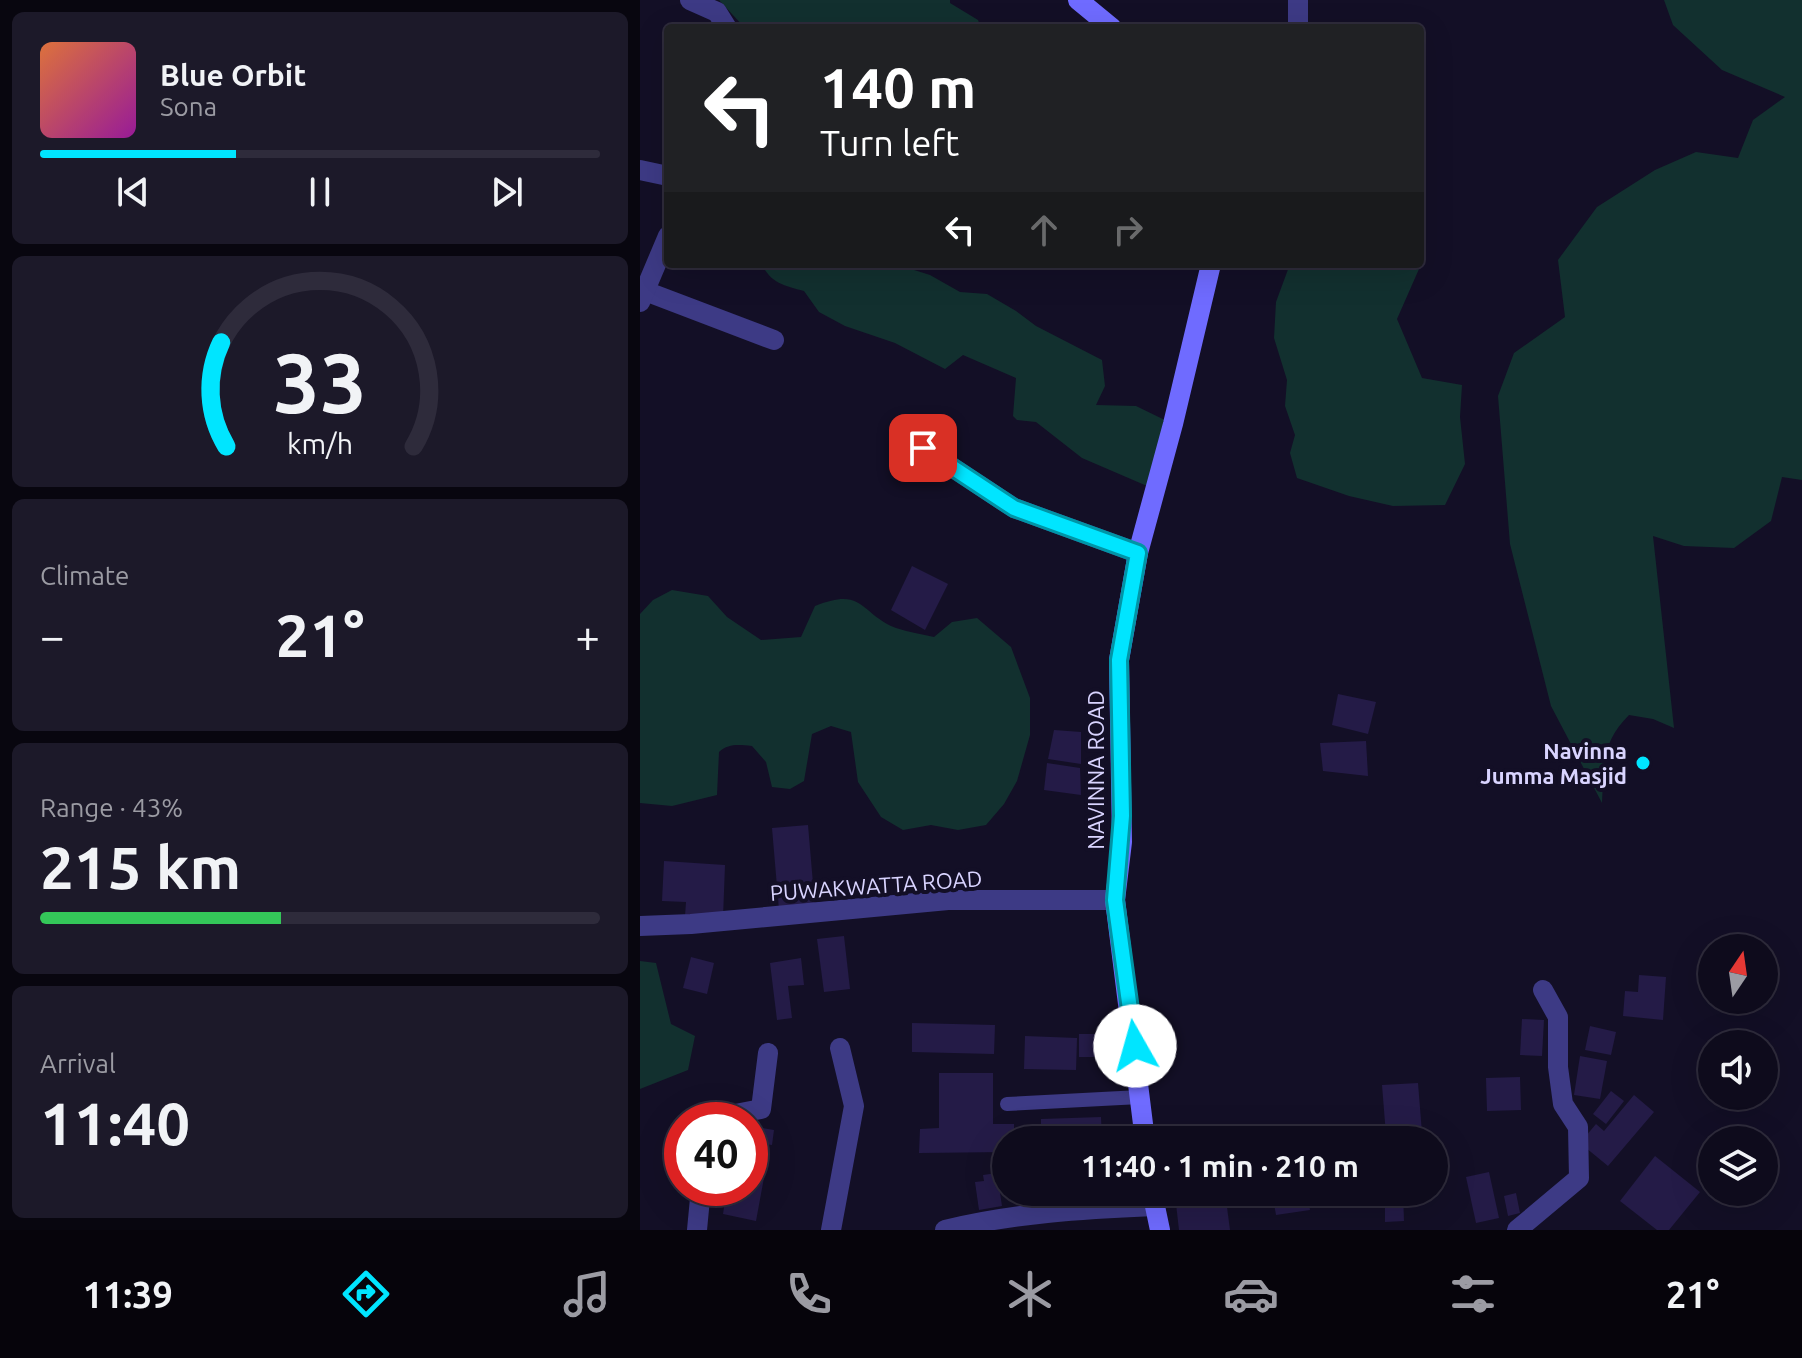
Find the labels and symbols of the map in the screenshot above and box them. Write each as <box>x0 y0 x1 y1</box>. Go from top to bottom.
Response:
pin <box>889 414 957 482</box>
street label: NAVINNA ROAD <box>1083 690 1108 850</box>
place label: Navinna Jumma Masjid <box>1480 738 1627 788</box>
marker: Navinna Jumma Masjid <box>1634 754 1652 772</box>
street label: PUWAKWATTA ROAD <box>769 865 983 905</box>
north arrow <box>1698 934 1778 1014</box>
position arrow <box>1093 1004 1177 1088</box>
speed limit sign: 40 <box>664 1102 768 1206</box>

